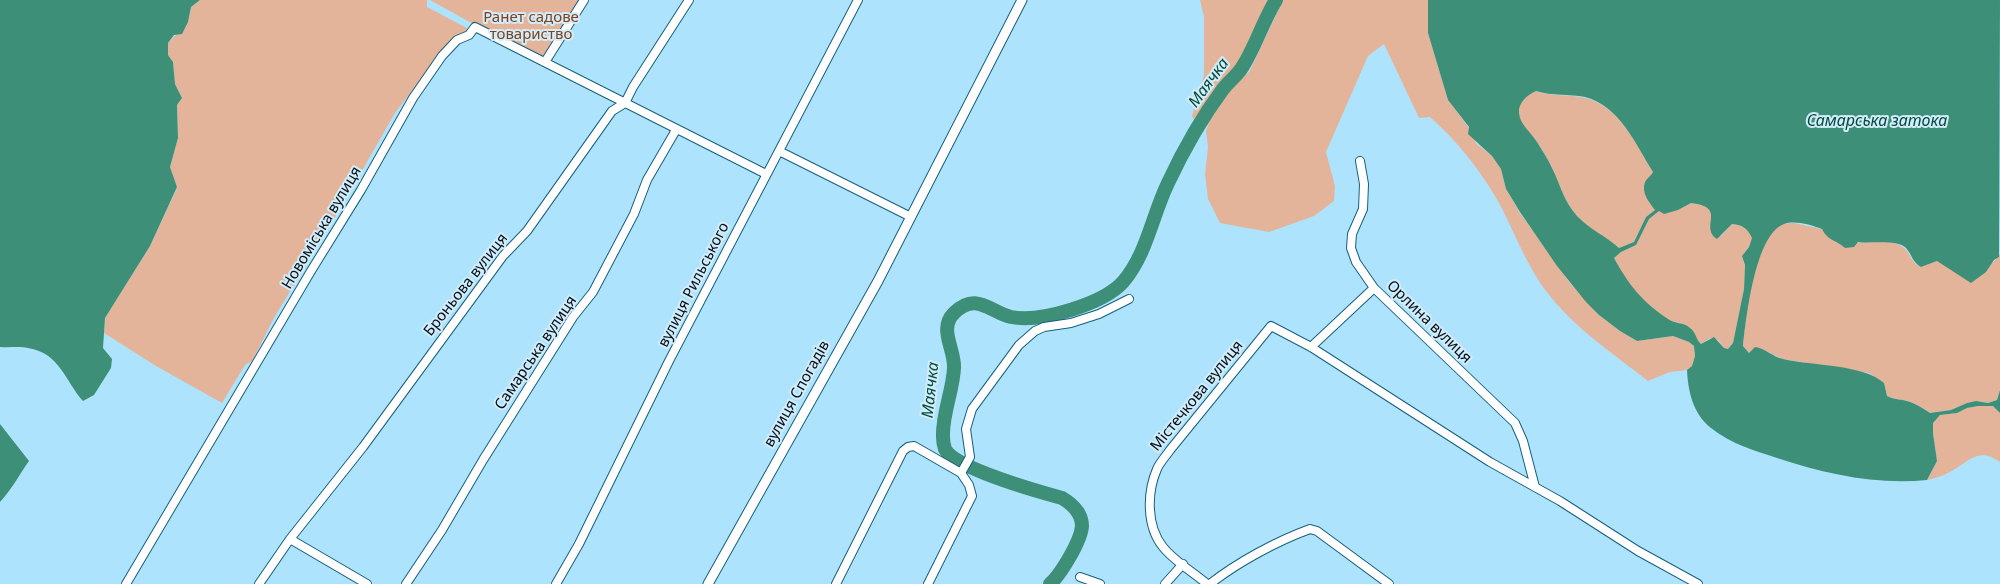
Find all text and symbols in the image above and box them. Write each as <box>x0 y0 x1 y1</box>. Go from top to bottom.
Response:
park label: Ранет садове товариство <box>483 9 579 44</box>
water label: Маячка <box>1185 55 1233 111</box>
water label: Самарська затока <box>1807 111 1947 131</box>
street label: Новоміська вулиця <box>278 164 366 292</box>
street label: вулиця Рильського <box>655 219 733 351</box>
street label: Броньова вулиця <box>420 230 512 340</box>
street label: Орлина вулиця <box>1383 277 1475 367</box>
street label: Самарська вулиця <box>491 293 581 413</box>
street label: Містечкова вулиця <box>1147 337 1247 455</box>
street label: вулиця Спогадів <box>760 338 834 450</box>
water label: Маячка <box>919 361 943 419</box>

